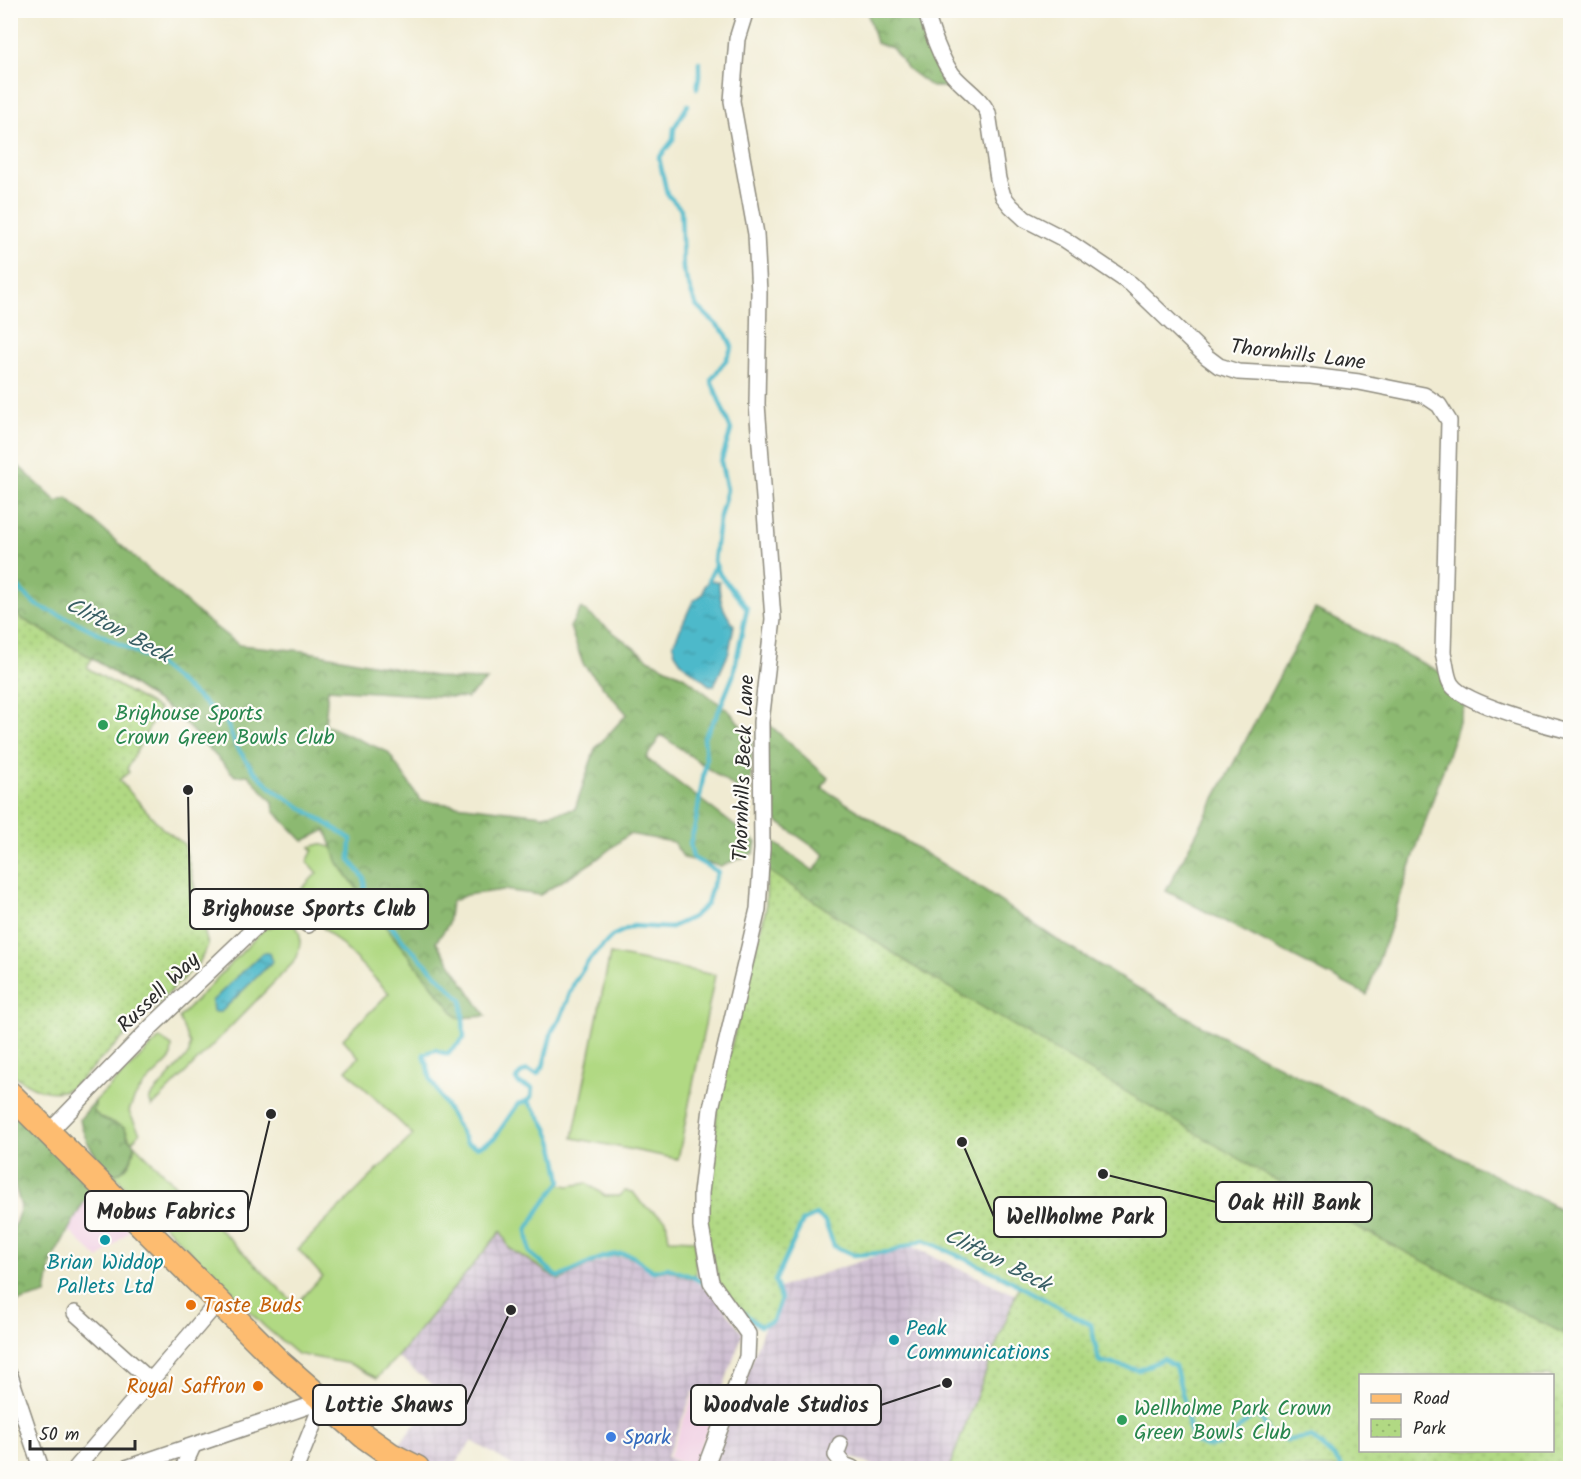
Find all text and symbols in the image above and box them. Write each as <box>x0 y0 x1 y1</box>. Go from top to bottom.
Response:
street label: Thornhills Lane <box>1228 331 1368 380</box>
water label: Clifton Beck <box>59 589 180 675</box>
street label: Thornhills Beck Lane <box>725 674 764 862</box>
place label: Brighouse Sports Crown Green Bowls Club <box>115 698 334 755</box>
marker: Brighouse Sports Crown Green Bowls Club <box>96 718 110 732</box>
callout: Brighouse Sports Club <box>190 889 428 929</box>
text: Brighouse Sports Club <box>202 893 416 928</box>
street label: Russell Way <box>110 945 208 1041</box>
callout: Oak Hill Bank <box>1216 1182 1372 1222</box>
text: Oak Hill Bank <box>1228 1187 1361 1222</box>
callout: Mobus Fabrics <box>85 1191 248 1231</box>
text: Mobus Fabrics <box>97 1196 236 1231</box>
callout: Wellholme Park <box>994 1197 1166 1237</box>
text: Wellholme Park <box>1006 1201 1155 1236</box>
water label: Clifton Beck <box>938 1219 1059 1305</box>
marker: Brian Widdop Pallets Ltd <box>98 1233 112 1247</box>
place label: Brian Widdop Pallets Ltd <box>47 1247 163 1304</box>
place label: Taste Buds <box>203 1290 302 1323</box>
marker: Taste Buds <box>184 1298 198 1312</box>
place label: Peak Communications <box>906 1313 1050 1370</box>
marker: Peak Communications <box>887 1333 901 1347</box>
place label: Royal Saffron <box>127 1371 246 1404</box>
legend <box>1359 1374 1554 1452</box>
marker: Royal Saffron <box>251 1379 265 1393</box>
callout: Lottie Shaws <box>313 1385 466 1425</box>
callout: Woodvale Studios <box>691 1385 881 1425</box>
text: Road <box>1413 1385 1450 1414</box>
text: Lottie Shaws <box>325 1389 454 1424</box>
text: Woodvale Studios <box>703 1389 869 1424</box>
place label: Wellholme Park Crown Green Bowls Club <box>1134 1393 1332 1450</box>
scale bar <box>30 1413 135 1451</box>
marker: Wellholme Park Crown Green Bowls Club <box>1115 1413 1129 1427</box>
text: Park <box>1413 1415 1446 1444</box>
text: 50 m <box>39 1421 79 1450</box>
place label: Spark <box>623 1422 671 1455</box>
marker: Spark <box>604 1430 618 1444</box>

